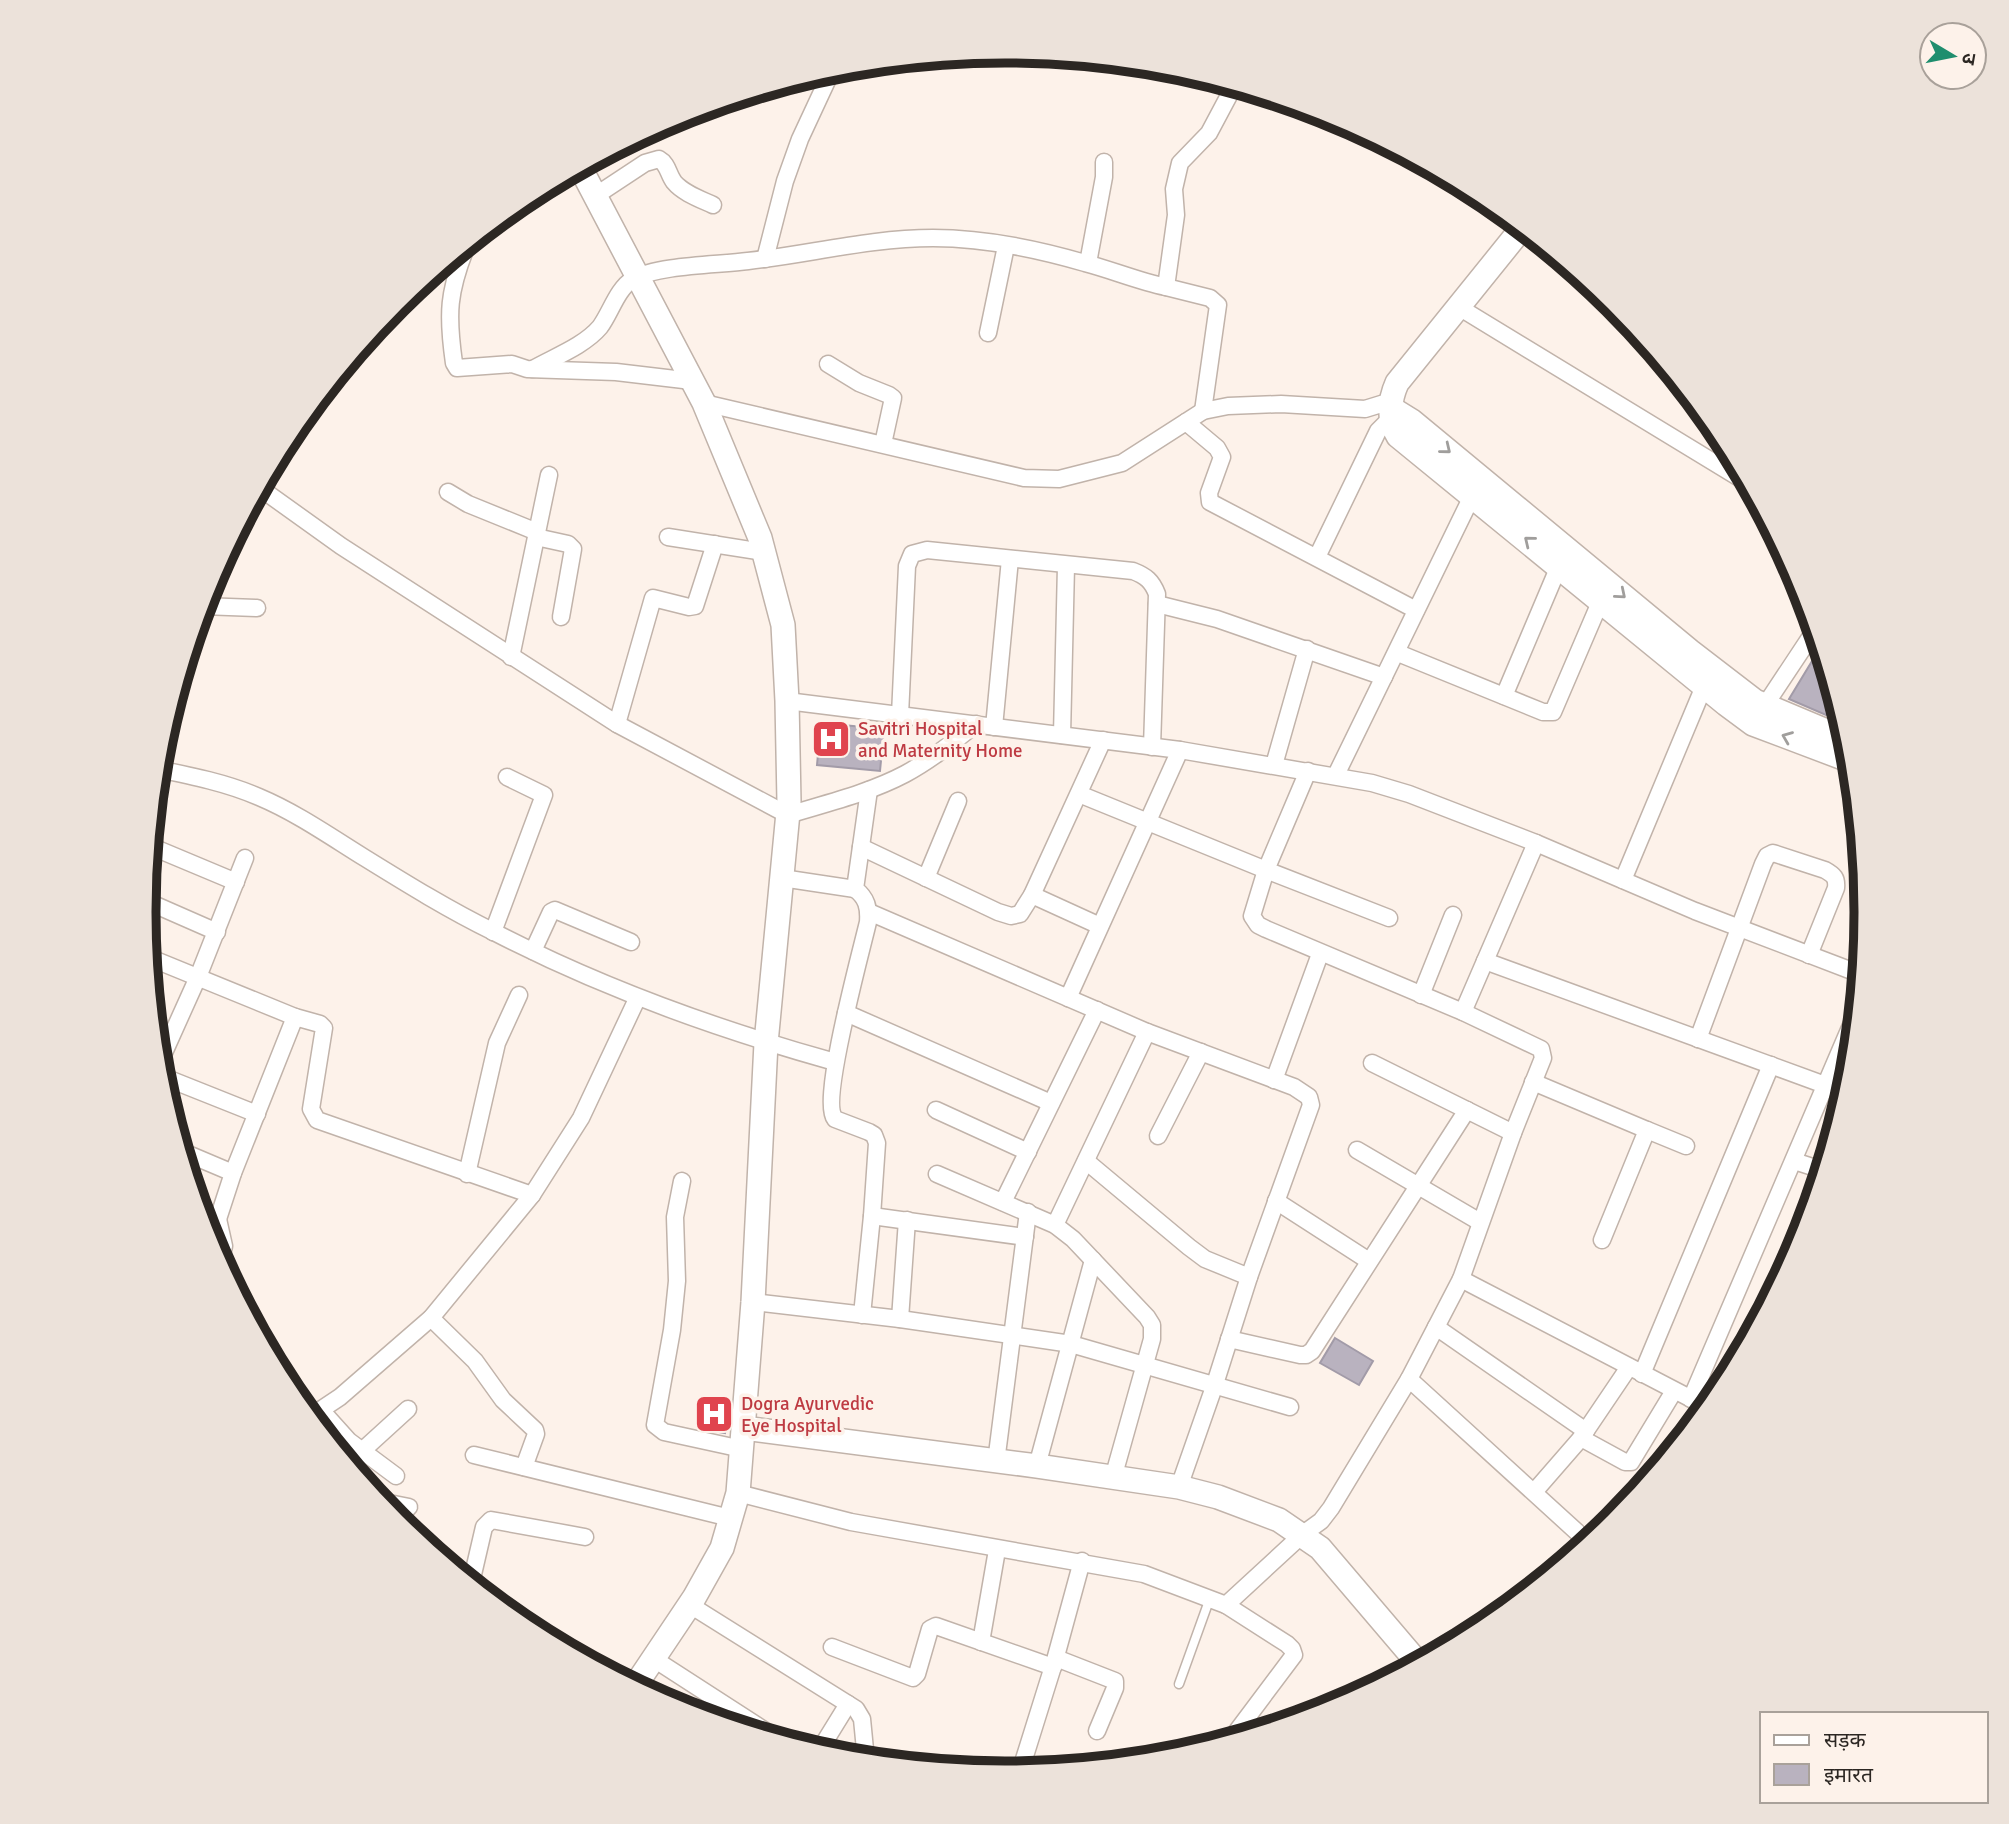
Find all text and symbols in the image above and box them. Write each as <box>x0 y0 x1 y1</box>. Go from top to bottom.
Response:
north arrow <box>1918 21 1988 91</box>
text: उ <box>1956 51 1982 67</box>
one-way arrow <box>1439 440 1451 453</box>
one-way arrow <box>1524 537 1537 549</box>
one-way arrow <box>1614 585 1626 598</box>
place label: Savitri Hospital and Maternity Home <box>858 717 1023 763</box>
hospital icon: Savitri Hospital and Maternity Home <box>810 718 852 760</box>
one-way arrow <box>1782 732 1794 746</box>
place label: Dogra Ayurvedic Eye Hospital <box>741 1392 874 1438</box>
hospital icon: Dogra Ayurvedic Eye Hospital <box>693 1393 735 1435</box>
legend <box>1760 1712 1988 1803</box>
text: सड़क <box>1824 1727 1866 1753</box>
text: इमारत <box>1824 1762 1874 1788</box>

